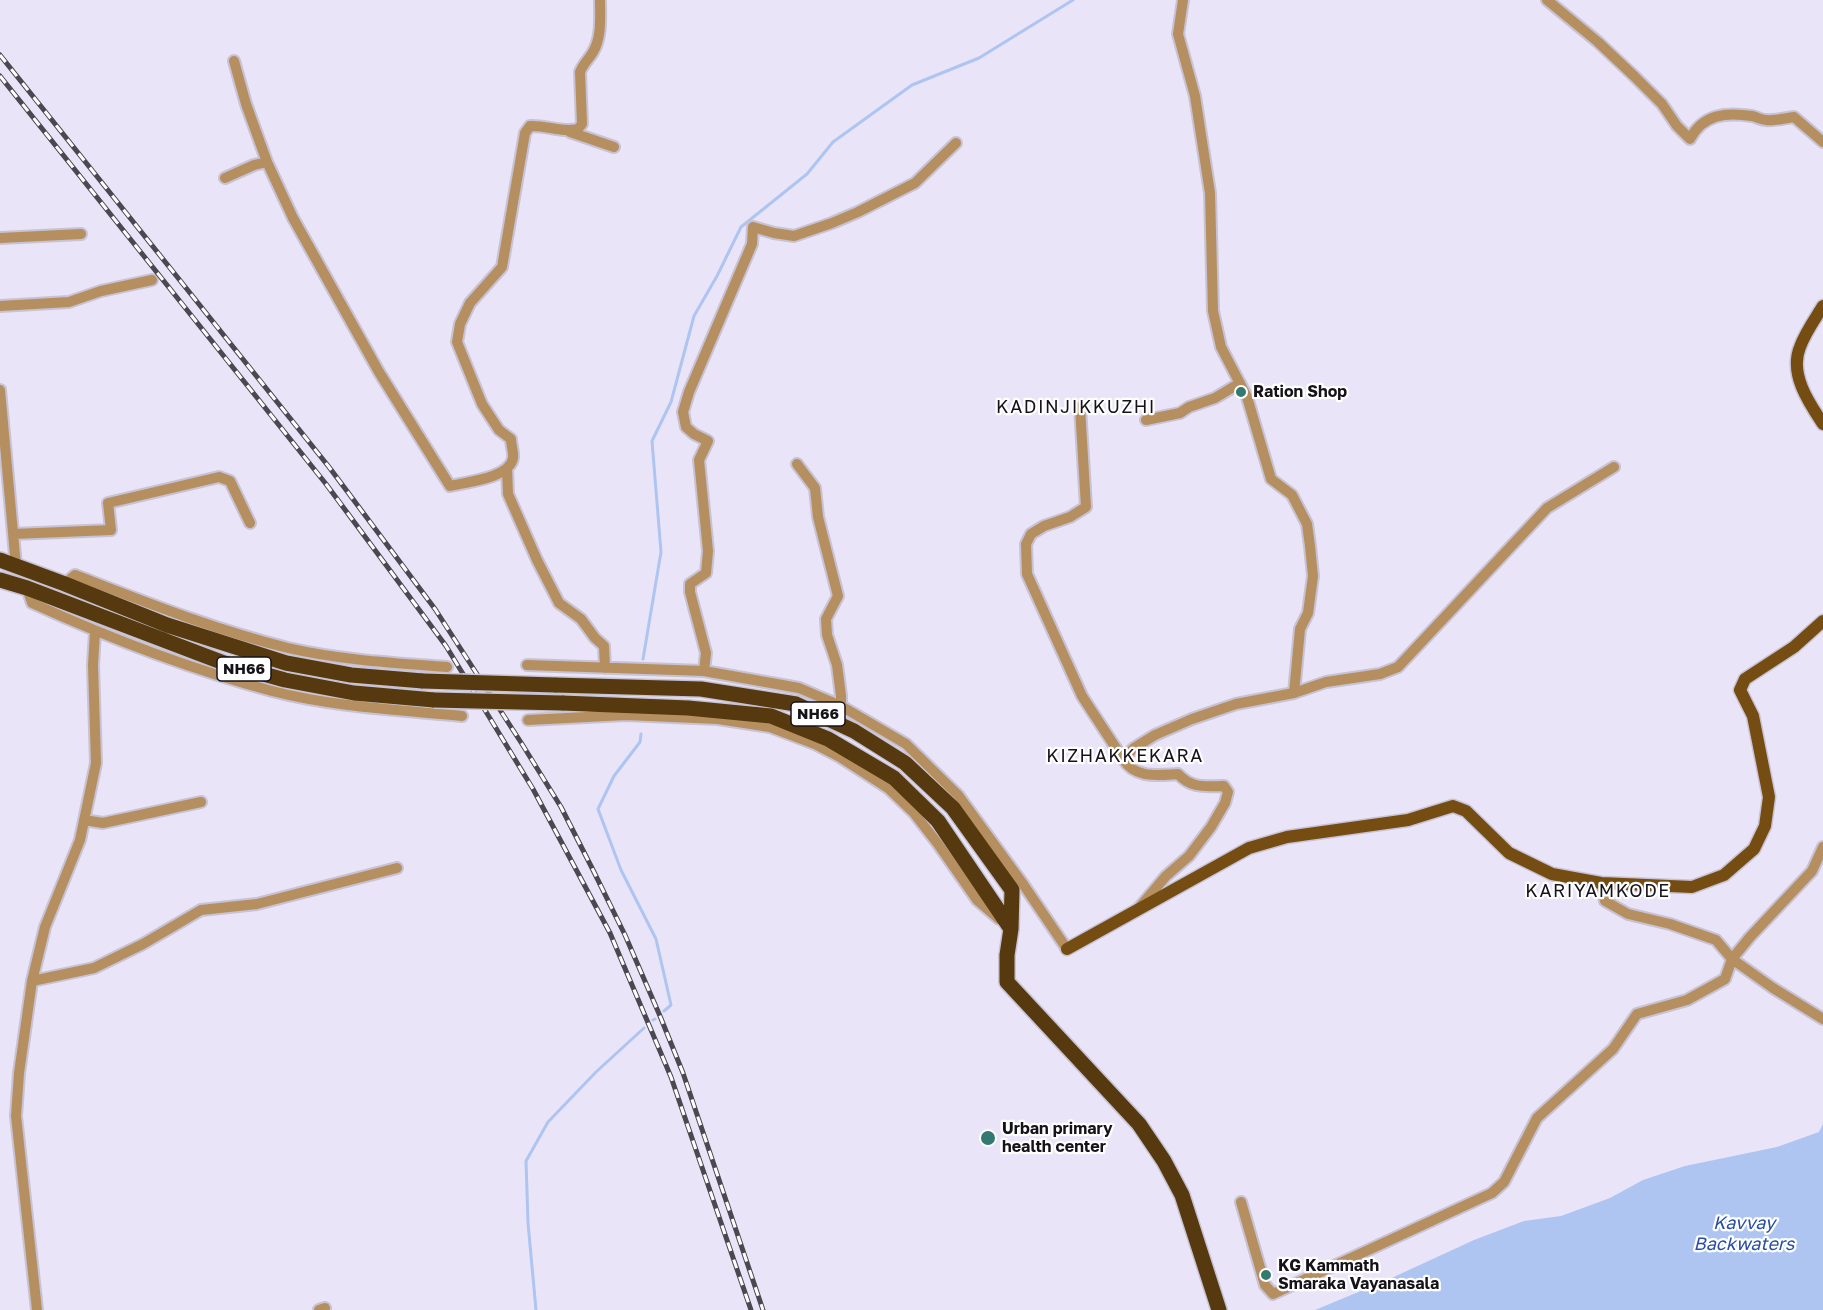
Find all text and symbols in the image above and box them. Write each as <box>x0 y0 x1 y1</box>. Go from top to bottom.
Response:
place label: Ration Shop <box>1253 382 1347 402</box>
marker: Ration Shop <box>1234 385 1248 399</box>
district label: KADINJIKKUZHI <box>996 396 1156 418</box>
road number: NH66 <box>217 657 271 681</box>
road number: NH66 <box>791 702 845 726</box>
district label: KIZHAKKEKARA <box>1046 745 1204 767</box>
district label: KARIYAMKODE <box>1525 880 1671 902</box>
place label: Urban primary health center <box>1002 1119 1113 1157</box>
marker: Urban primary health center <box>979 1129 997 1147</box>
water label: Kavvay Backwaters <box>1694 1212 1794 1254</box>
place label: KG Kammath Smaraka Vayanasala <box>1278 1256 1439 1294</box>
marker: KG Kammath Smaraka Vayanasala <box>1259 1268 1273 1282</box>

